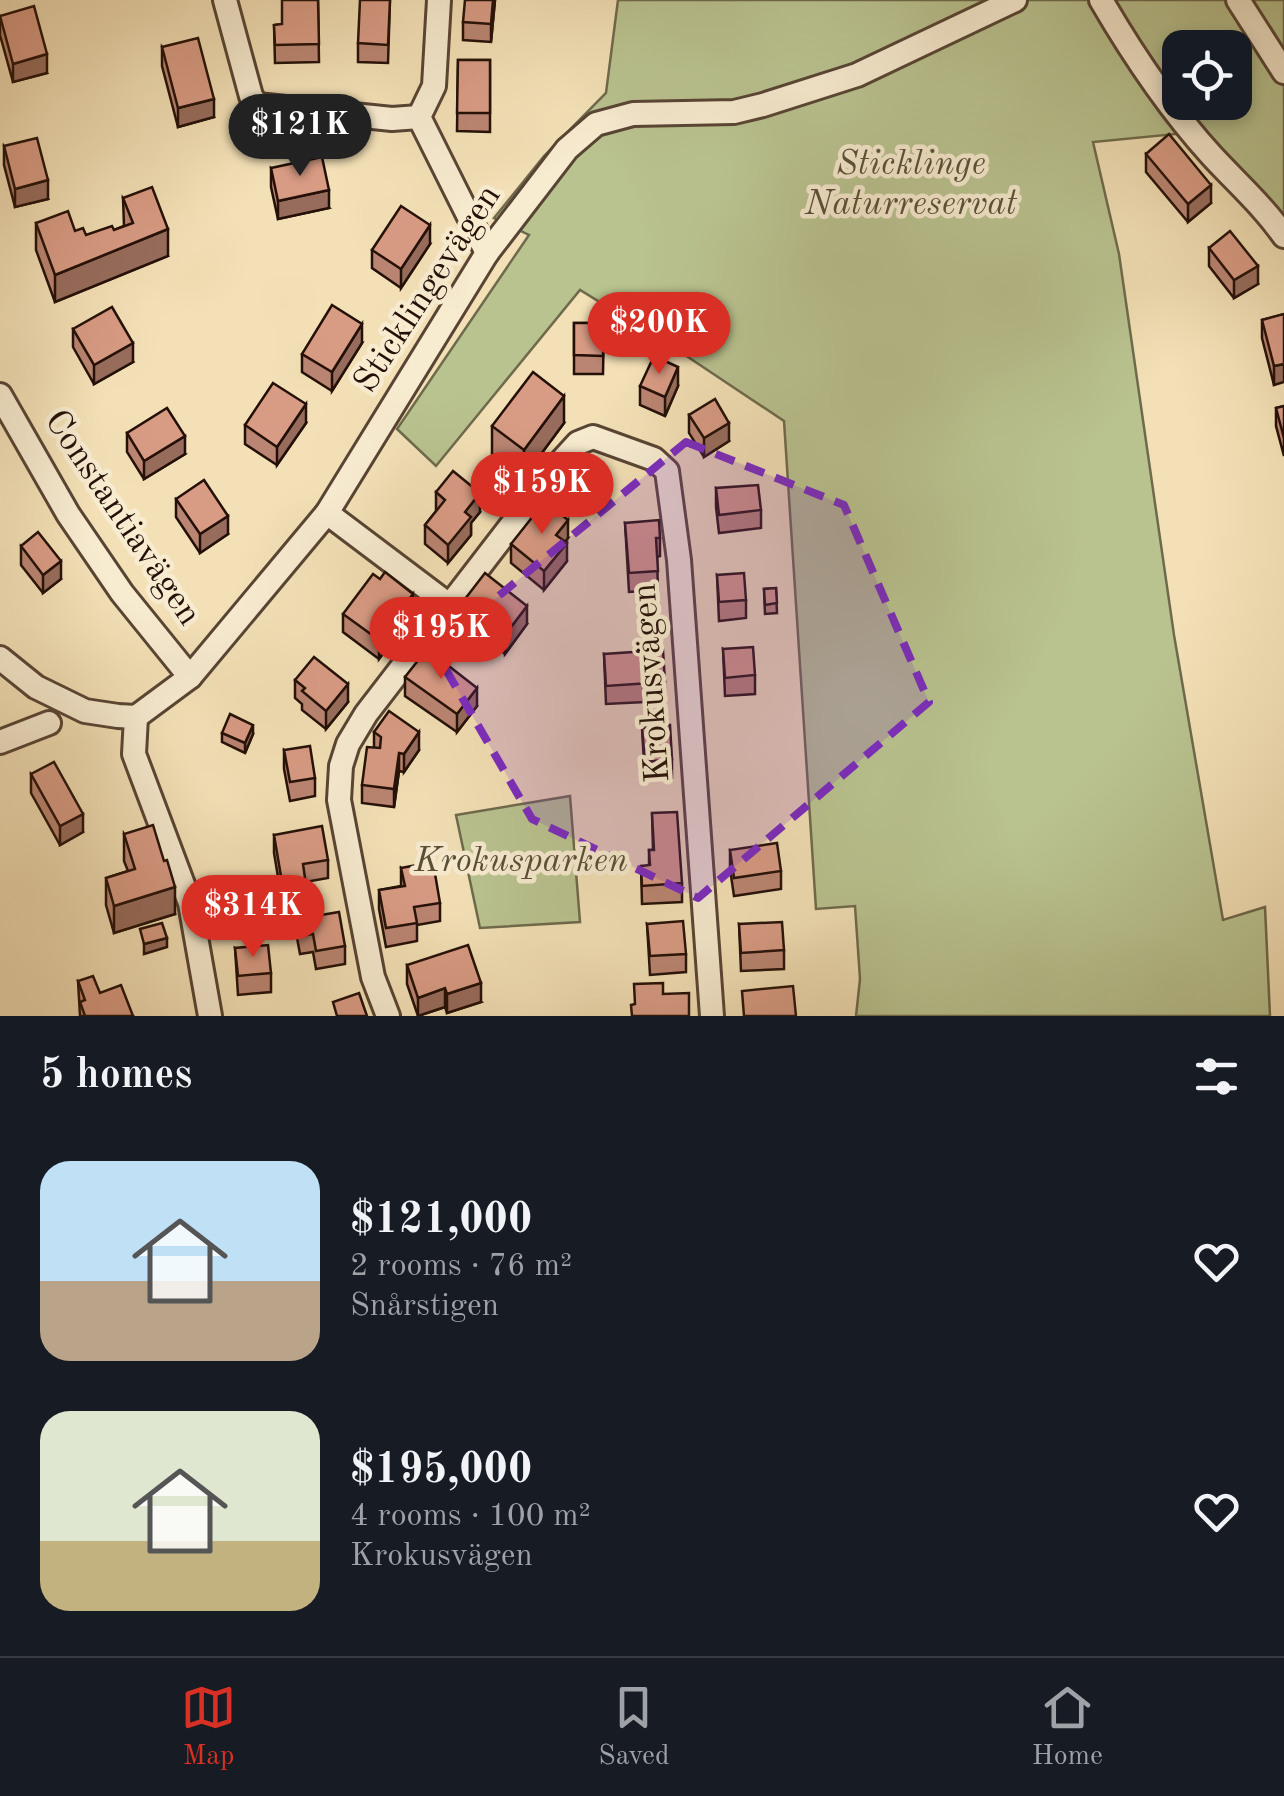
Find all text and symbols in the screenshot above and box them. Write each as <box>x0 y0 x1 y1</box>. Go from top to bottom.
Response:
map controls <box>1162 30 1252 120</box>
button: locate <box>1162 30 1252 120</box>
pin: $121K <box>230 94 370 179</box>
text: $121K <box>251 110 349 142</box>
park label: Sticklinge Naturreservat <box>804 147 1018 222</box>
street label: Sticklingevägen <box>348 179 508 399</box>
pin: $200K <box>589 292 729 377</box>
text: $200K <box>610 308 708 340</box>
street label: Constantiavägen <box>37 404 207 632</box>
pin: $159K <box>472 452 612 537</box>
text: $159K <box>493 468 591 500</box>
street label: Krokusvägen <box>628 582 676 784</box>
pin: $195K <box>371 597 511 682</box>
text: $195K <box>392 613 490 645</box>
park label: Krokusparken <box>413 844 628 879</box>
pin: $314K <box>183 875 323 960</box>
text: $314K <box>204 891 302 923</box>
icon: filters <box>1189 1049 1244 1104</box>
text: 5 homes <box>40 1055 192 1097</box>
text: $121,000 <box>350 1200 532 1242</box>
icon: home <box>120 1201 240 1321</box>
icon: heart <box>1189 1234 1244 1289</box>
text: 2 rooms · 76 m² <box>350 1251 572 1283</box>
text: Snårstigen <box>350 1291 499 1323</box>
text: $195,000 <box>350 1450 532 1492</box>
icon: home <box>120 1451 240 1571</box>
icon: heart <box>1189 1484 1244 1539</box>
text: 4 rooms · 100 m² <box>350 1501 591 1533</box>
text: Krokusvägen <box>350 1541 533 1573</box>
tab: Map <box>181 1680 236 1775</box>
tab: Saved <box>598 1680 670 1775</box>
tab: Home <box>1032 1680 1103 1775</box>

